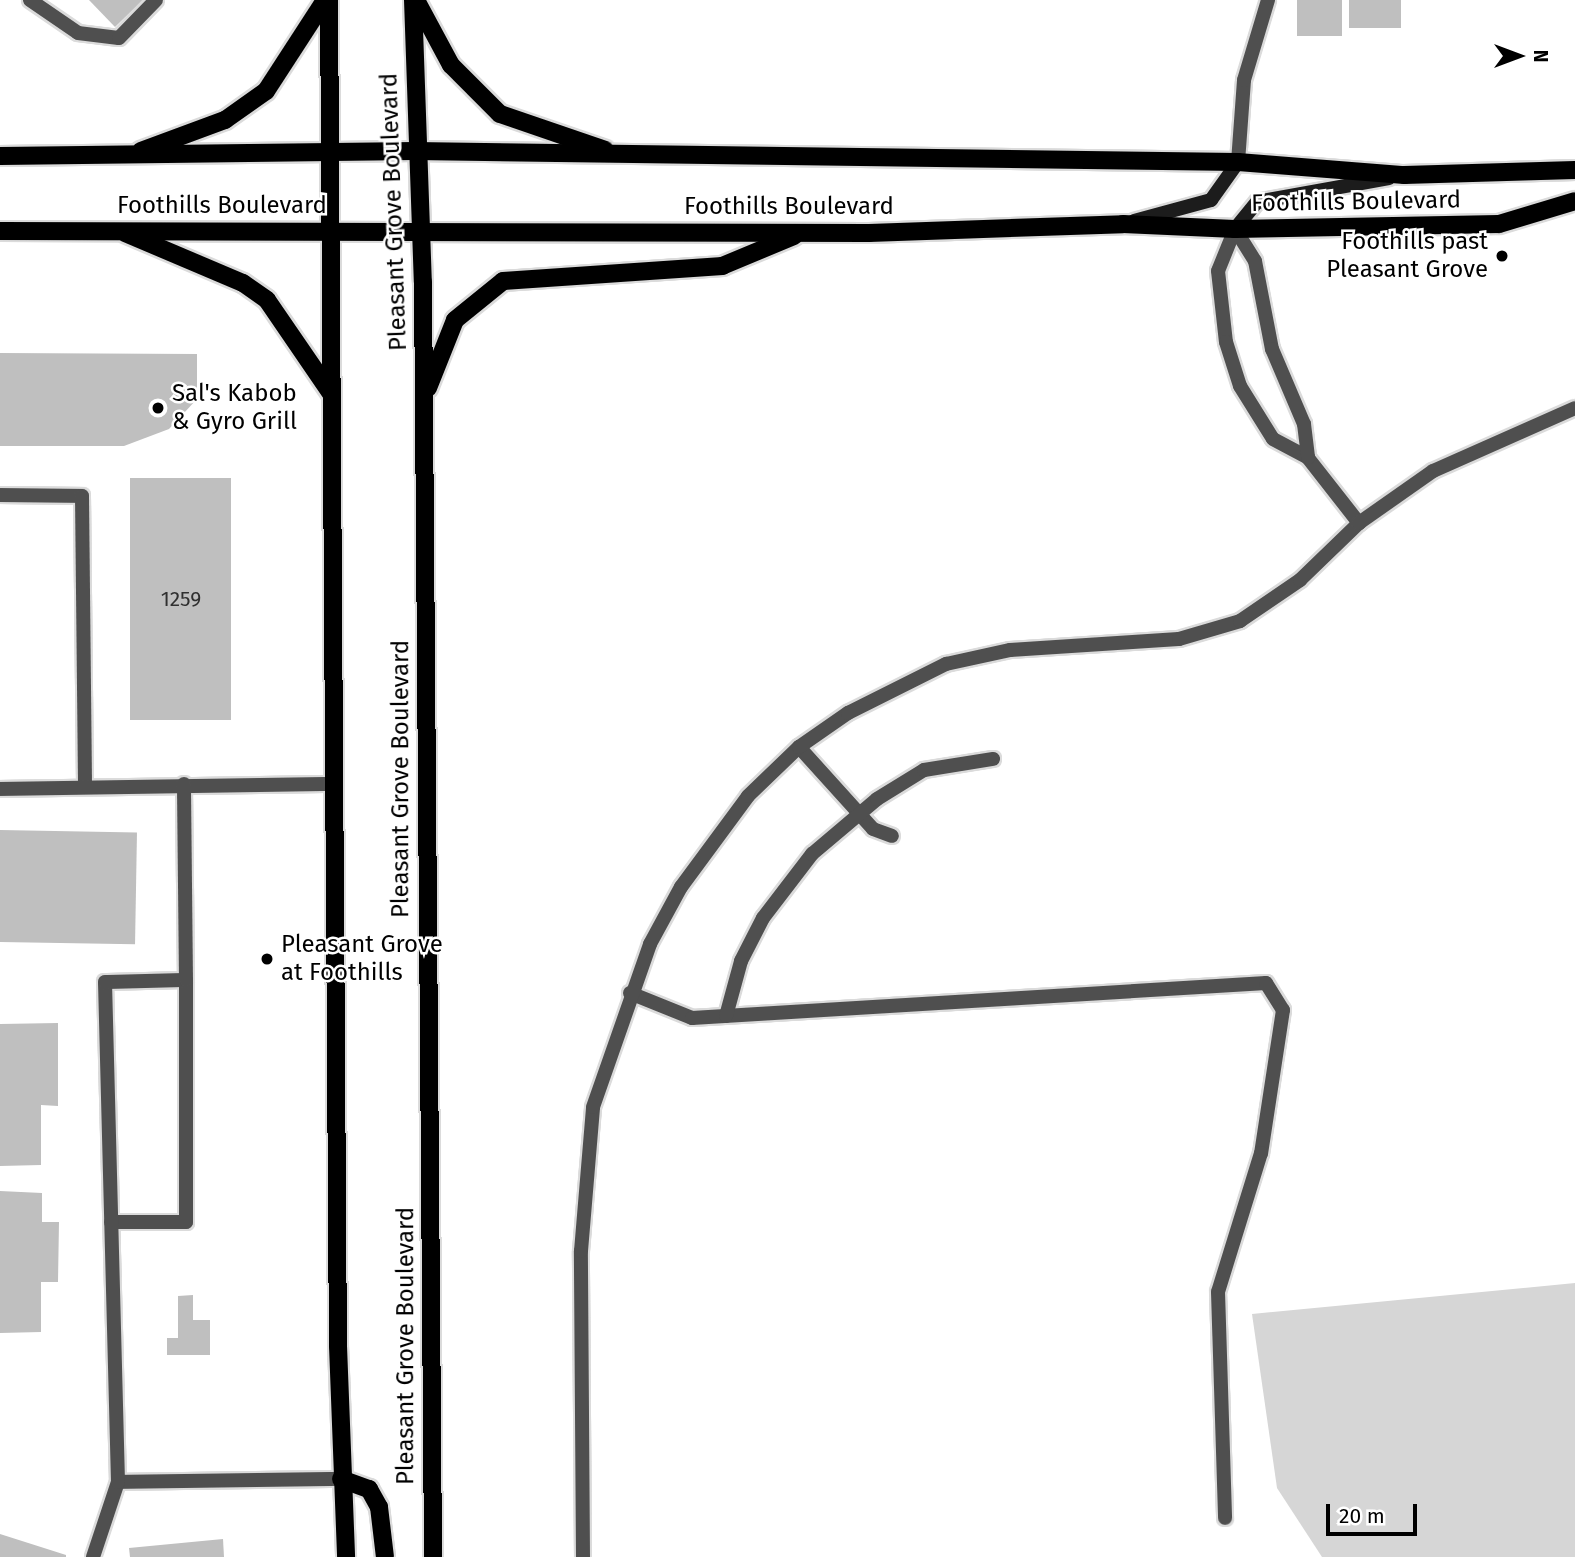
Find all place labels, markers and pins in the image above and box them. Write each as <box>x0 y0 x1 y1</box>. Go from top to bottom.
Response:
place label: Foothills past Pleasant Grove <box>1326 228 1488 284</box>
marker: Foothills past Pleasant Grove <box>1494 248 1510 264</box>
place label: Sal's Kabob & Gyro Grill <box>172 380 297 436</box>
marker: Sal's Kabob & Gyro Grill <box>150 400 166 416</box>
place label: Pleasant Grove at Foothills <box>281 931 443 987</box>
marker: Pleasant Grove at Foothills <box>259 951 275 967</box>

